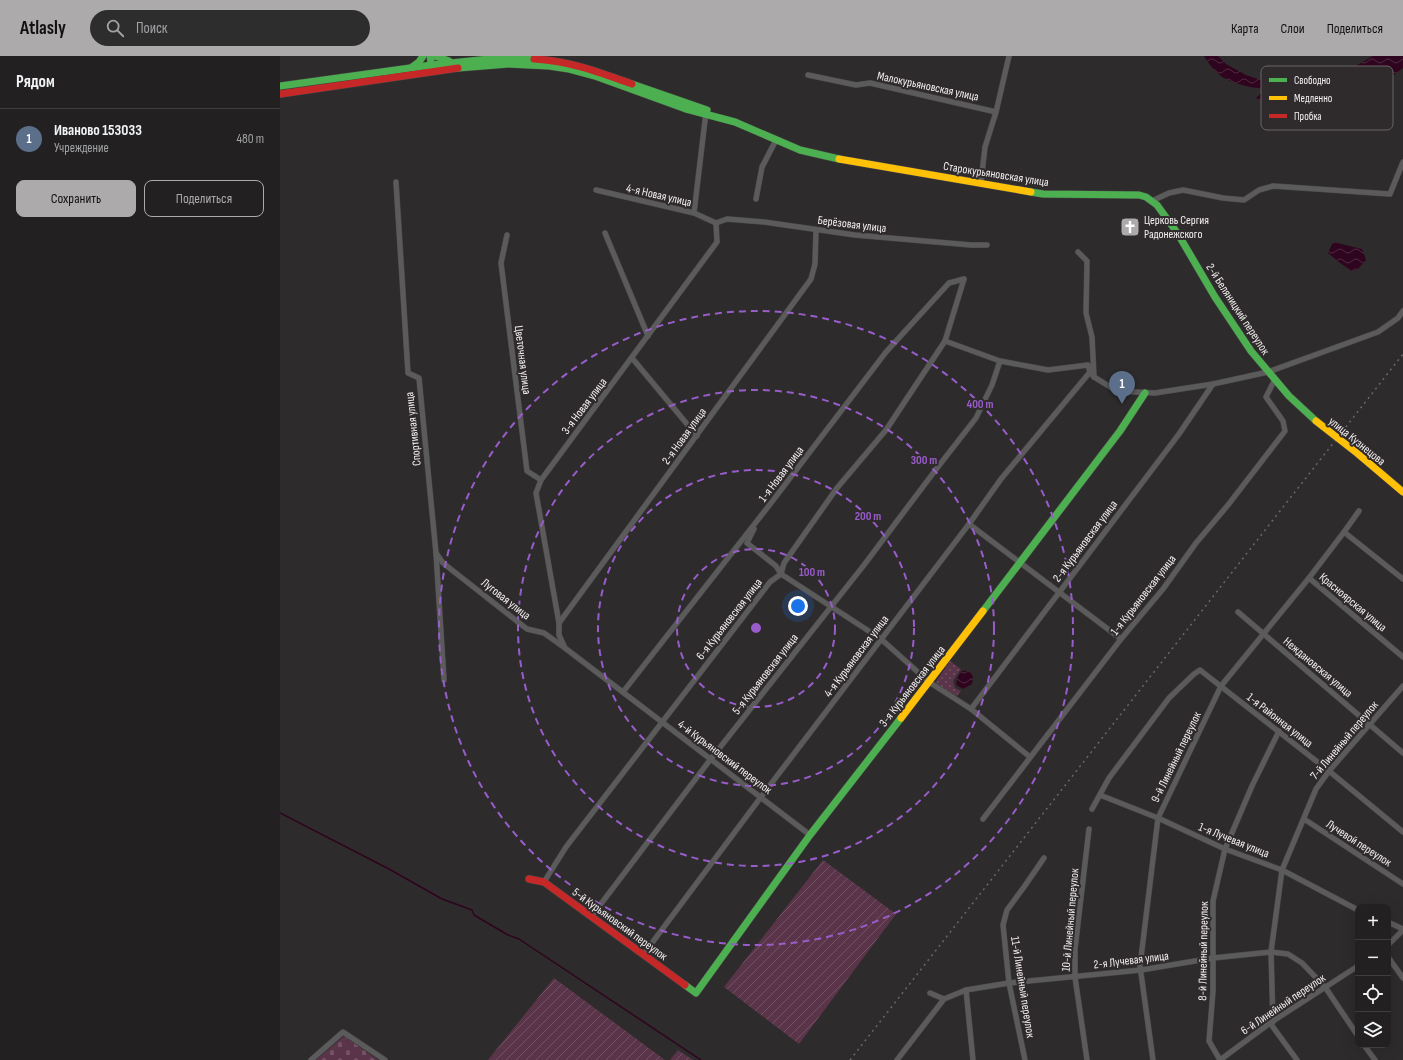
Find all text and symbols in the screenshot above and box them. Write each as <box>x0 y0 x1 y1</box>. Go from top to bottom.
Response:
search box <box>90 10 370 46</box>
text: Atlasly <box>20 17 66 40</box>
icon: search <box>104 17 126 39</box>
text: Поиск <box>136 19 168 38</box>
text: Карта <box>1231 20 1259 37</box>
text: Слои <box>1281 20 1305 37</box>
text: Поделиться <box>1327 20 1383 37</box>
legend <box>1261 66 1393 130</box>
street label: Малокурьяновская улица <box>876 68 980 105</box>
text: Рядом <box>16 72 55 92</box>
text: Свободно <box>1294 74 1331 87</box>
text: Медленно <box>1294 92 1333 105</box>
text: Пробка <box>1294 110 1322 123</box>
text: Иваново 153033 <box>54 121 142 140</box>
text: 1 <box>26 131 32 147</box>
text: 480 m <box>237 131 264 147</box>
text: Учреждение <box>54 140 109 156</box>
street label: Старокурьяновская улица <box>942 159 1050 190</box>
button: Сохранить <box>16 180 136 217</box>
button: Поделиться <box>144 180 264 217</box>
street label: 4-я Новая улица <box>625 181 693 210</box>
street label: Берёзовая улица <box>817 213 887 236</box>
place label: Церковь Сергия Радонежского <box>1144 213 1209 242</box>
church icon: Церковь Сергия Радонежского <box>1119 216 1141 238</box>
street label: 2-й Беляницкий переулок <box>1202 261 1273 358</box>
street label: Цветочная улица <box>511 325 534 396</box>
pin: 1 <box>1109 371 1135 404</box>
street label: 3-я Новая улица <box>558 375 611 437</box>
street label: Спортивная улица <box>402 391 425 467</box>
text: 400 m <box>967 397 993 412</box>
street label: 2-я Новая улица <box>659 405 710 468</box>
street label: улица Кузнецова <box>1325 414 1389 469</box>
street label: 1-я Новая улица <box>756 443 807 505</box>
text: 300 m <box>911 453 937 468</box>
street label: 2-я Курьяновская улица <box>1050 497 1121 585</box>
text: 200 m <box>855 509 881 524</box>
street label: 1-я Курьяновская улица <box>1107 552 1180 639</box>
text: 100 m <box>799 565 825 580</box>
street label: Красноярская улица <box>1316 570 1390 635</box>
street label: Луговая улица <box>478 575 534 624</box>
street label: 6-я Курьяновская улица <box>693 575 766 663</box>
your location <box>788 596 808 616</box>
street label: 4-я Курьяновская улица <box>821 612 892 700</box>
centre of rings <box>749 621 763 635</box>
street label: 5-я Курьяновская улица <box>729 631 802 718</box>
street label: Неждановская улица <box>1280 634 1356 701</box>
street label: 3-я Курьяновская улица <box>876 642 949 730</box>
street label: 1-я Районная улица <box>1244 690 1316 751</box>
street label: 7-й Линейный переулок <box>1307 698 1382 783</box>
street label: 9-й Линейный переулок <box>1148 709 1205 805</box>
street label: 4-й Курьяновский переулок <box>675 717 775 798</box>
street label: Лучевой переулок <box>1323 817 1395 870</box>
street label: 1-я Лучевая улица <box>1196 819 1272 862</box>
street label: 10-й Линейный переулок <box>1059 867 1083 972</box>
street label: 5-й Курьяновский переулок <box>569 885 671 964</box>
street label: 8-й Линейный переулок <box>1195 901 1212 1001</box>
map controls <box>1355 904 1391 1048</box>
button: + <box>1355 904 1391 940</box>
street label: 11-й Линейный переулок <box>1007 935 1038 1039</box>
button: − <box>1355 940 1391 976</box>
street label: 2-я Лучевая улица <box>1093 948 1170 973</box>
street label: 6-й Линейный переулок <box>1238 970 1329 1038</box>
button: locate <box>1355 976 1391 1012</box>
button: layers <box>1355 1012 1391 1048</box>

